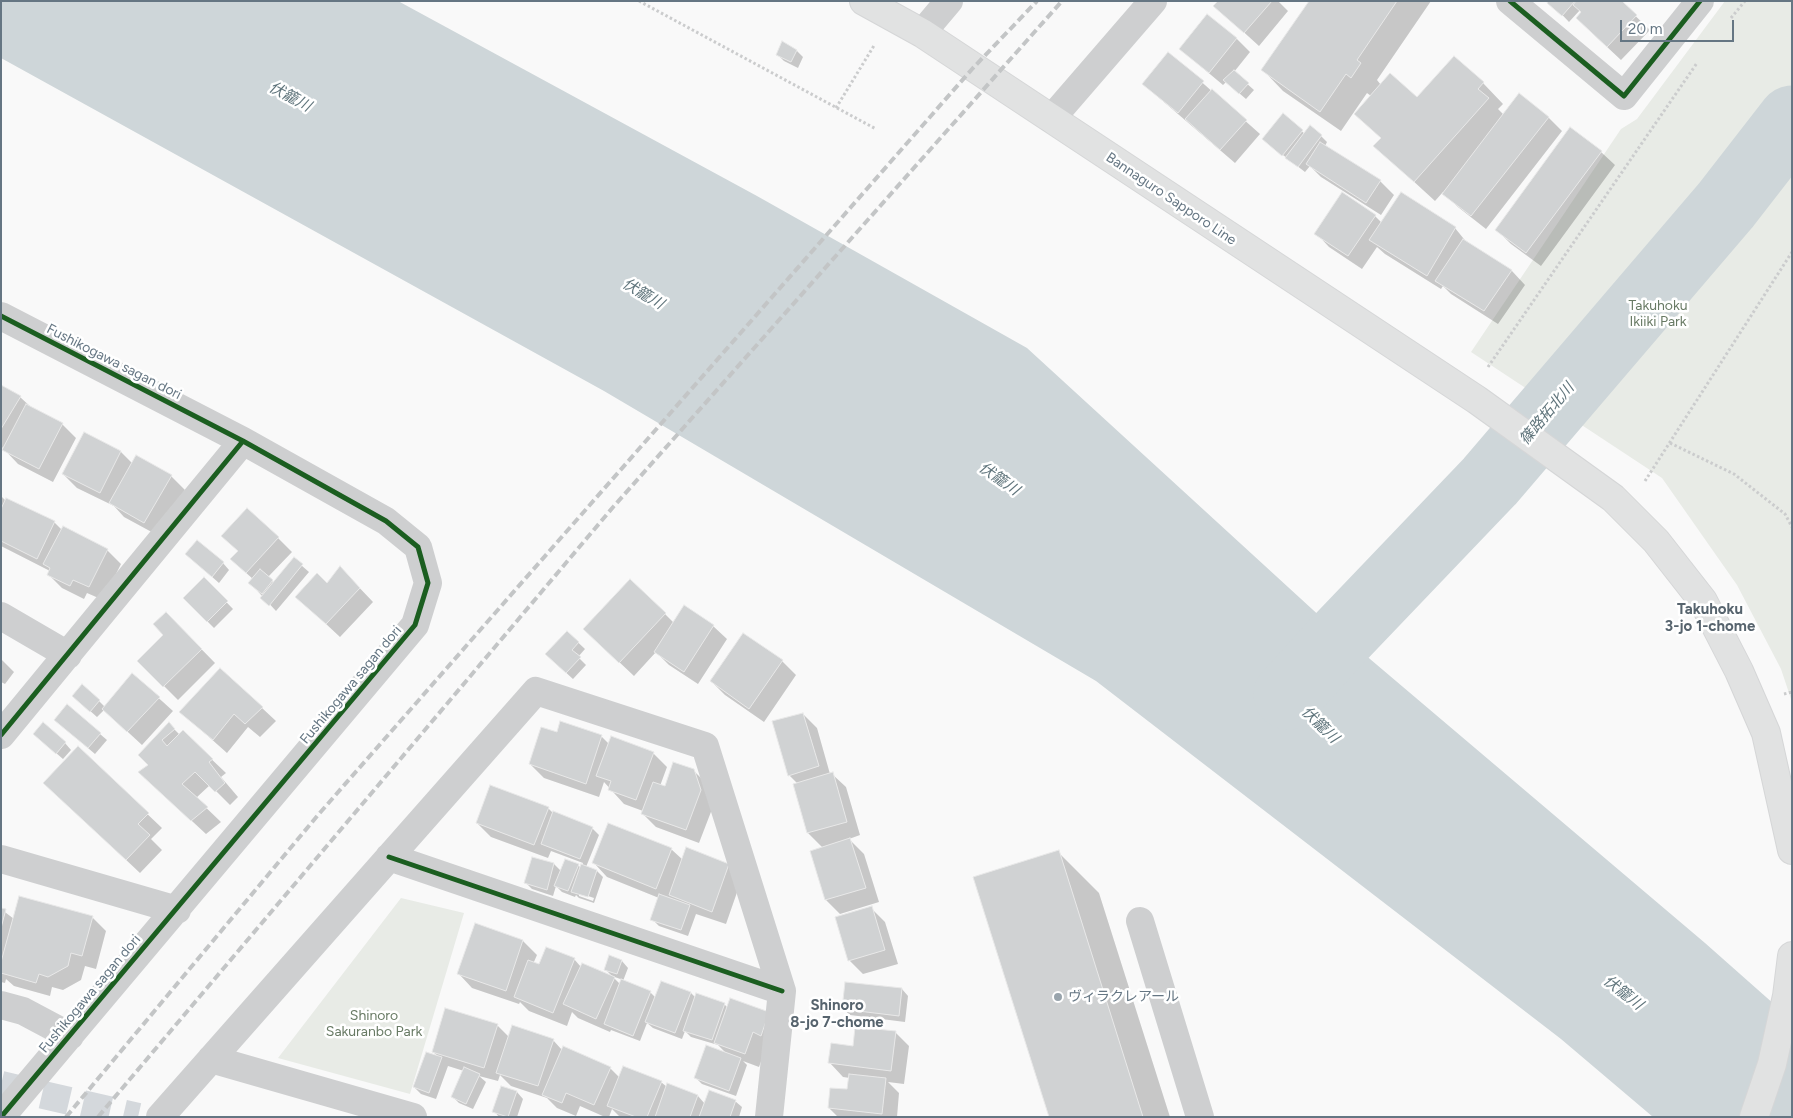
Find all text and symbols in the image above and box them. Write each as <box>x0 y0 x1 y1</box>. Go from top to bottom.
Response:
scale bar <box>1623 10 1737 42</box>
text: 20 m <box>1628 20 1662 38</box>
water label: 伏籠川 <box>266 78 314 116</box>
street label: Bannaguro Sapporo Line <box>1103 149 1239 249</box>
water label: 伏籠川 <box>619 275 667 313</box>
park label: Takuhoku Ikiiki Park <box>1628 298 1688 331</box>
street label: Fushikogawa sagan dori <box>44 321 184 403</box>
water label: 篠路拓北川 <box>1516 379 1578 449</box>
water label: 伏籠川 <box>975 459 1023 499</box>
district label: Takuhoku 3-jo 1-chome <box>1665 601 1755 636</box>
street label: Fushikogawa sagan dori <box>297 623 405 747</box>
water label: 伏籠川 <box>1298 703 1342 747</box>
street label: Fushikogawa sagan dori <box>36 932 144 1056</box>
water label: 伏籠川 <box>1600 972 1646 1014</box>
place label: ヴィラクレアール <box>1068 989 1179 1005</box>
marker: ヴィラクレアール <box>1052 991 1064 1003</box>
district label: Shinoro 8-jo 7-chome <box>790 997 884 1032</box>
park label: Shinoro Sakuranbo Park <box>326 1008 422 1040</box>

